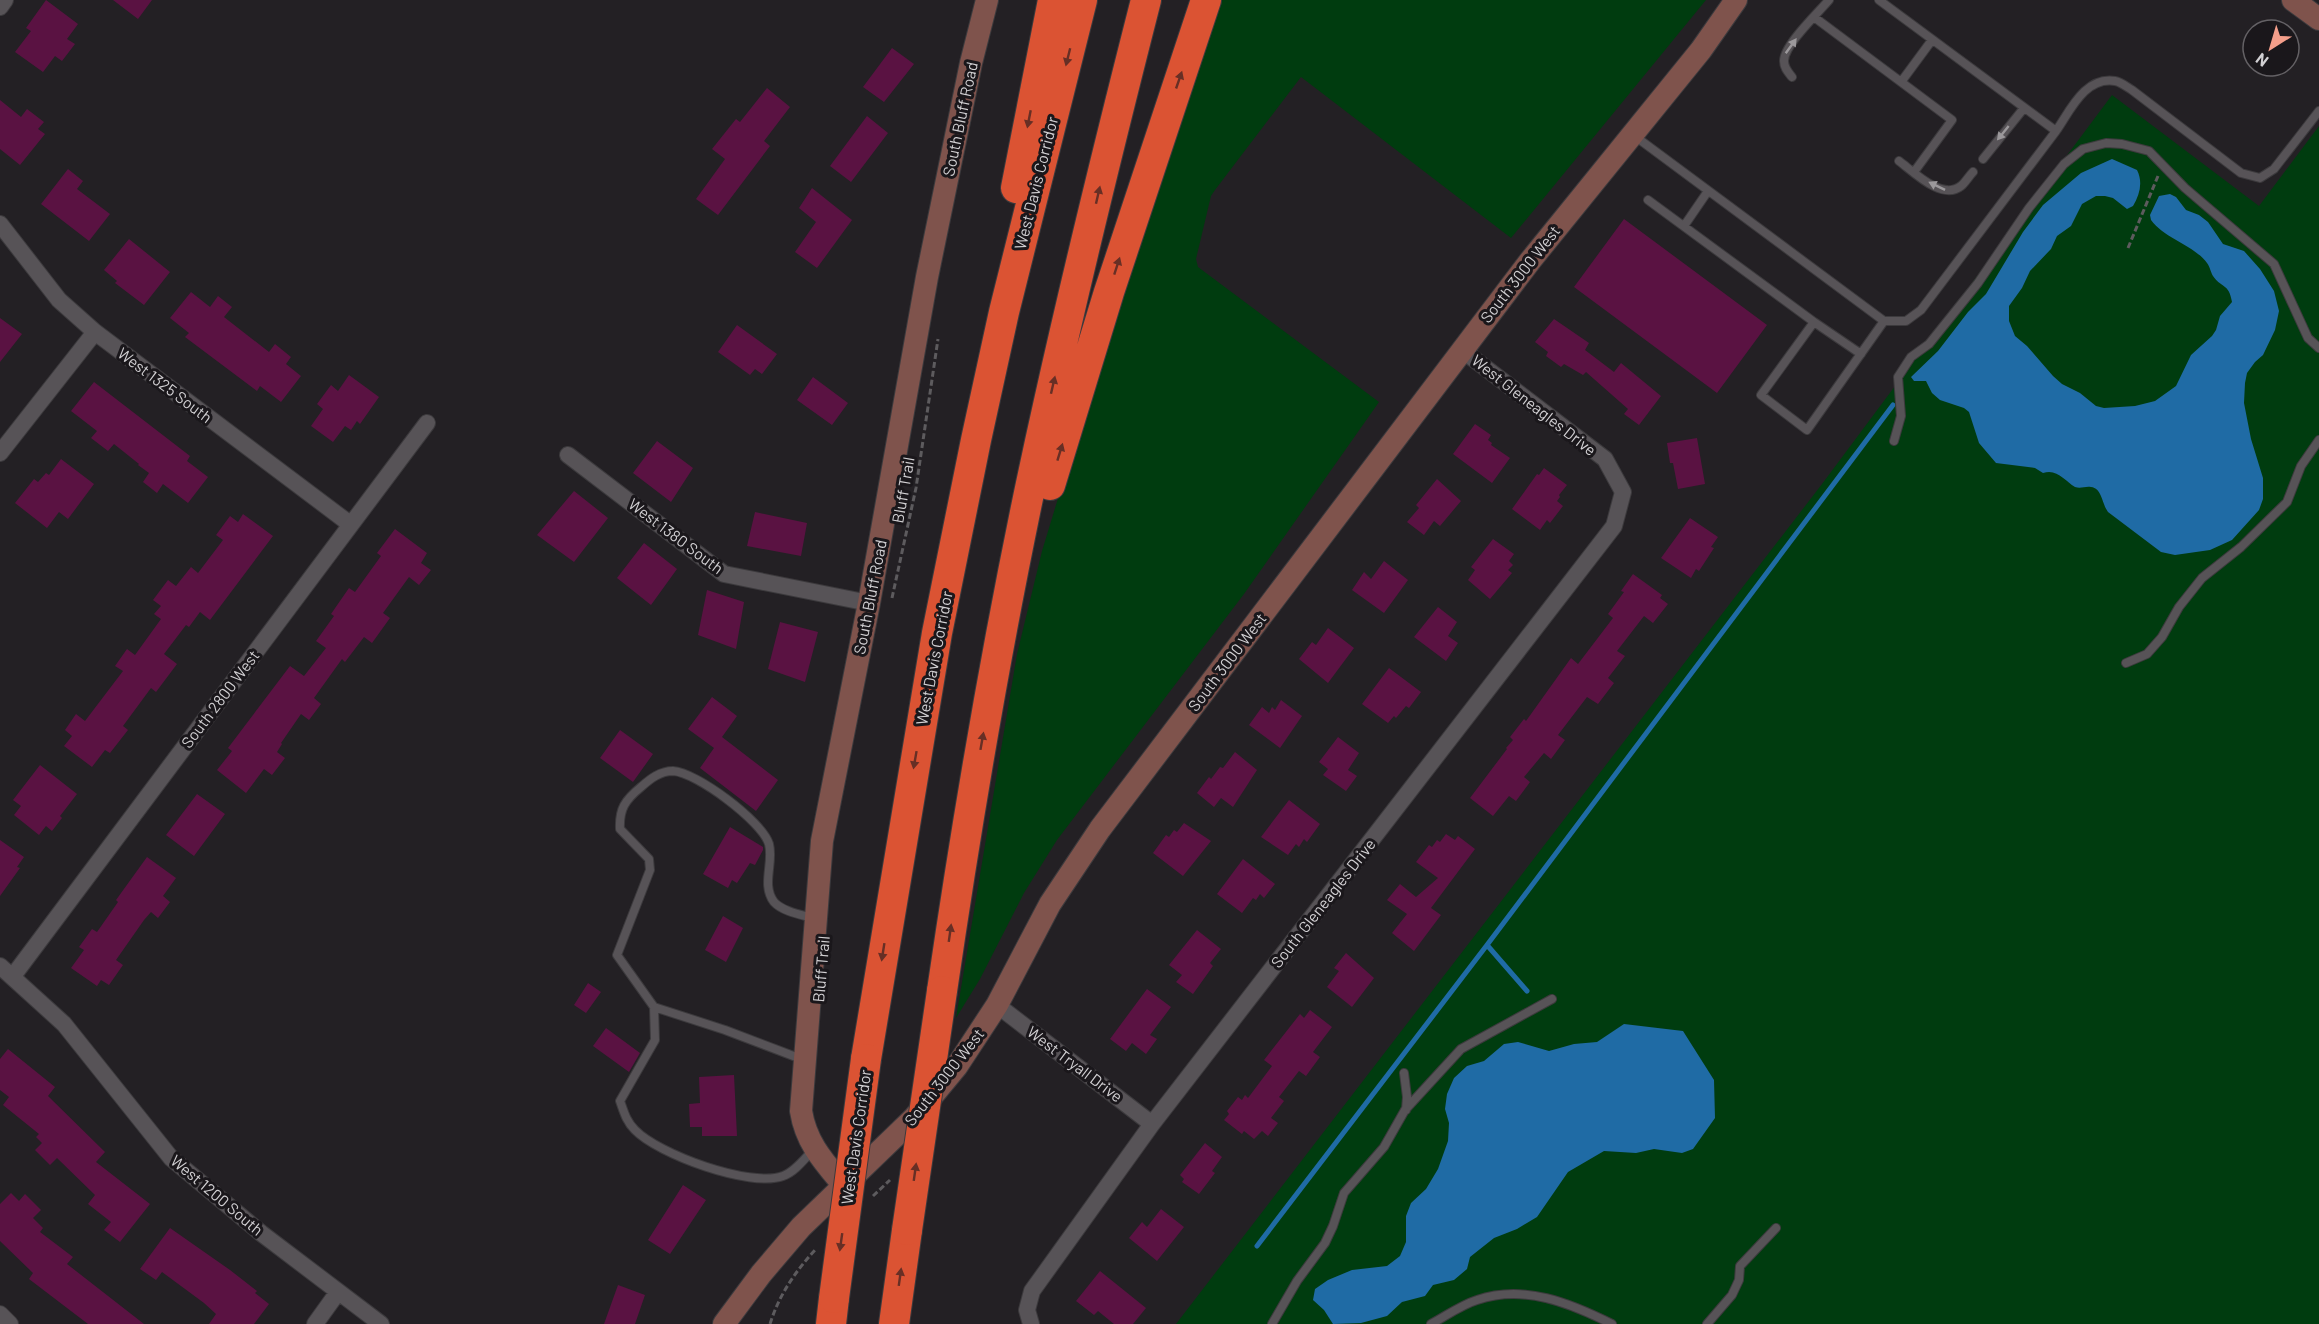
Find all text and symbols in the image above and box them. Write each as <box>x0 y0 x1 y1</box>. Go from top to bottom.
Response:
north arrow <box>2241 18 2301 78</box>
one-way arrow <box>1785 38 1797 53</box>
one-way arrow <box>1062 48 1072 66</box>
text: N <box>2252 50 2272 71</box>
street label: South Bluff Road <box>938 60 981 178</box>
one-way arrow <box>1175 71 1184 89</box>
one-way arrow <box>1024 110 1033 129</box>
street label: West Davis Corridor <box>1010 114 1061 251</box>
one-way arrow <box>1998 126 2010 141</box>
one-way arrow <box>1928 181 1946 191</box>
one-way arrow <box>1094 186 1104 204</box>
street label: South 3000 West <box>1476 221 1563 326</box>
one-way arrow <box>1113 256 1123 274</box>
street label: West 1325 South <box>114 343 216 426</box>
street label: West Gleneagles Drive <box>1468 350 1600 459</box>
one-way arrow <box>1049 375 1058 394</box>
one-way arrow <box>1056 443 1065 461</box>
street label: Bluff Trail <box>887 455 918 524</box>
street label: West 1380 South <box>625 494 727 577</box>
street label: South Bluff Road <box>849 538 890 656</box>
street label: West Davis Corridor <box>911 589 956 727</box>
street label: South 3000 West <box>1184 609 1270 715</box>
street label: South 2800 West <box>177 646 263 751</box>
one-way arrow <box>978 731 987 750</box>
one-way arrow <box>911 751 920 770</box>
street label: South Gleneagles Drive <box>1266 834 1379 971</box>
one-way arrow <box>946 924 955 943</box>
street label: Bluff Trail <box>808 935 833 1003</box>
one-way arrow <box>879 943 888 962</box>
street label: West Tryall Drive <box>1024 1022 1127 1106</box>
street label: South 3000 West <box>900 1024 987 1129</box>
street label: West Davis Corridor <box>837 1068 874 1206</box>
street label: West 1200 South <box>167 1150 267 1239</box>
one-way arrow <box>911 1163 920 1182</box>
one-way arrow <box>837 1232 846 1251</box>
one-way arrow <box>896 1268 905 1287</box>

